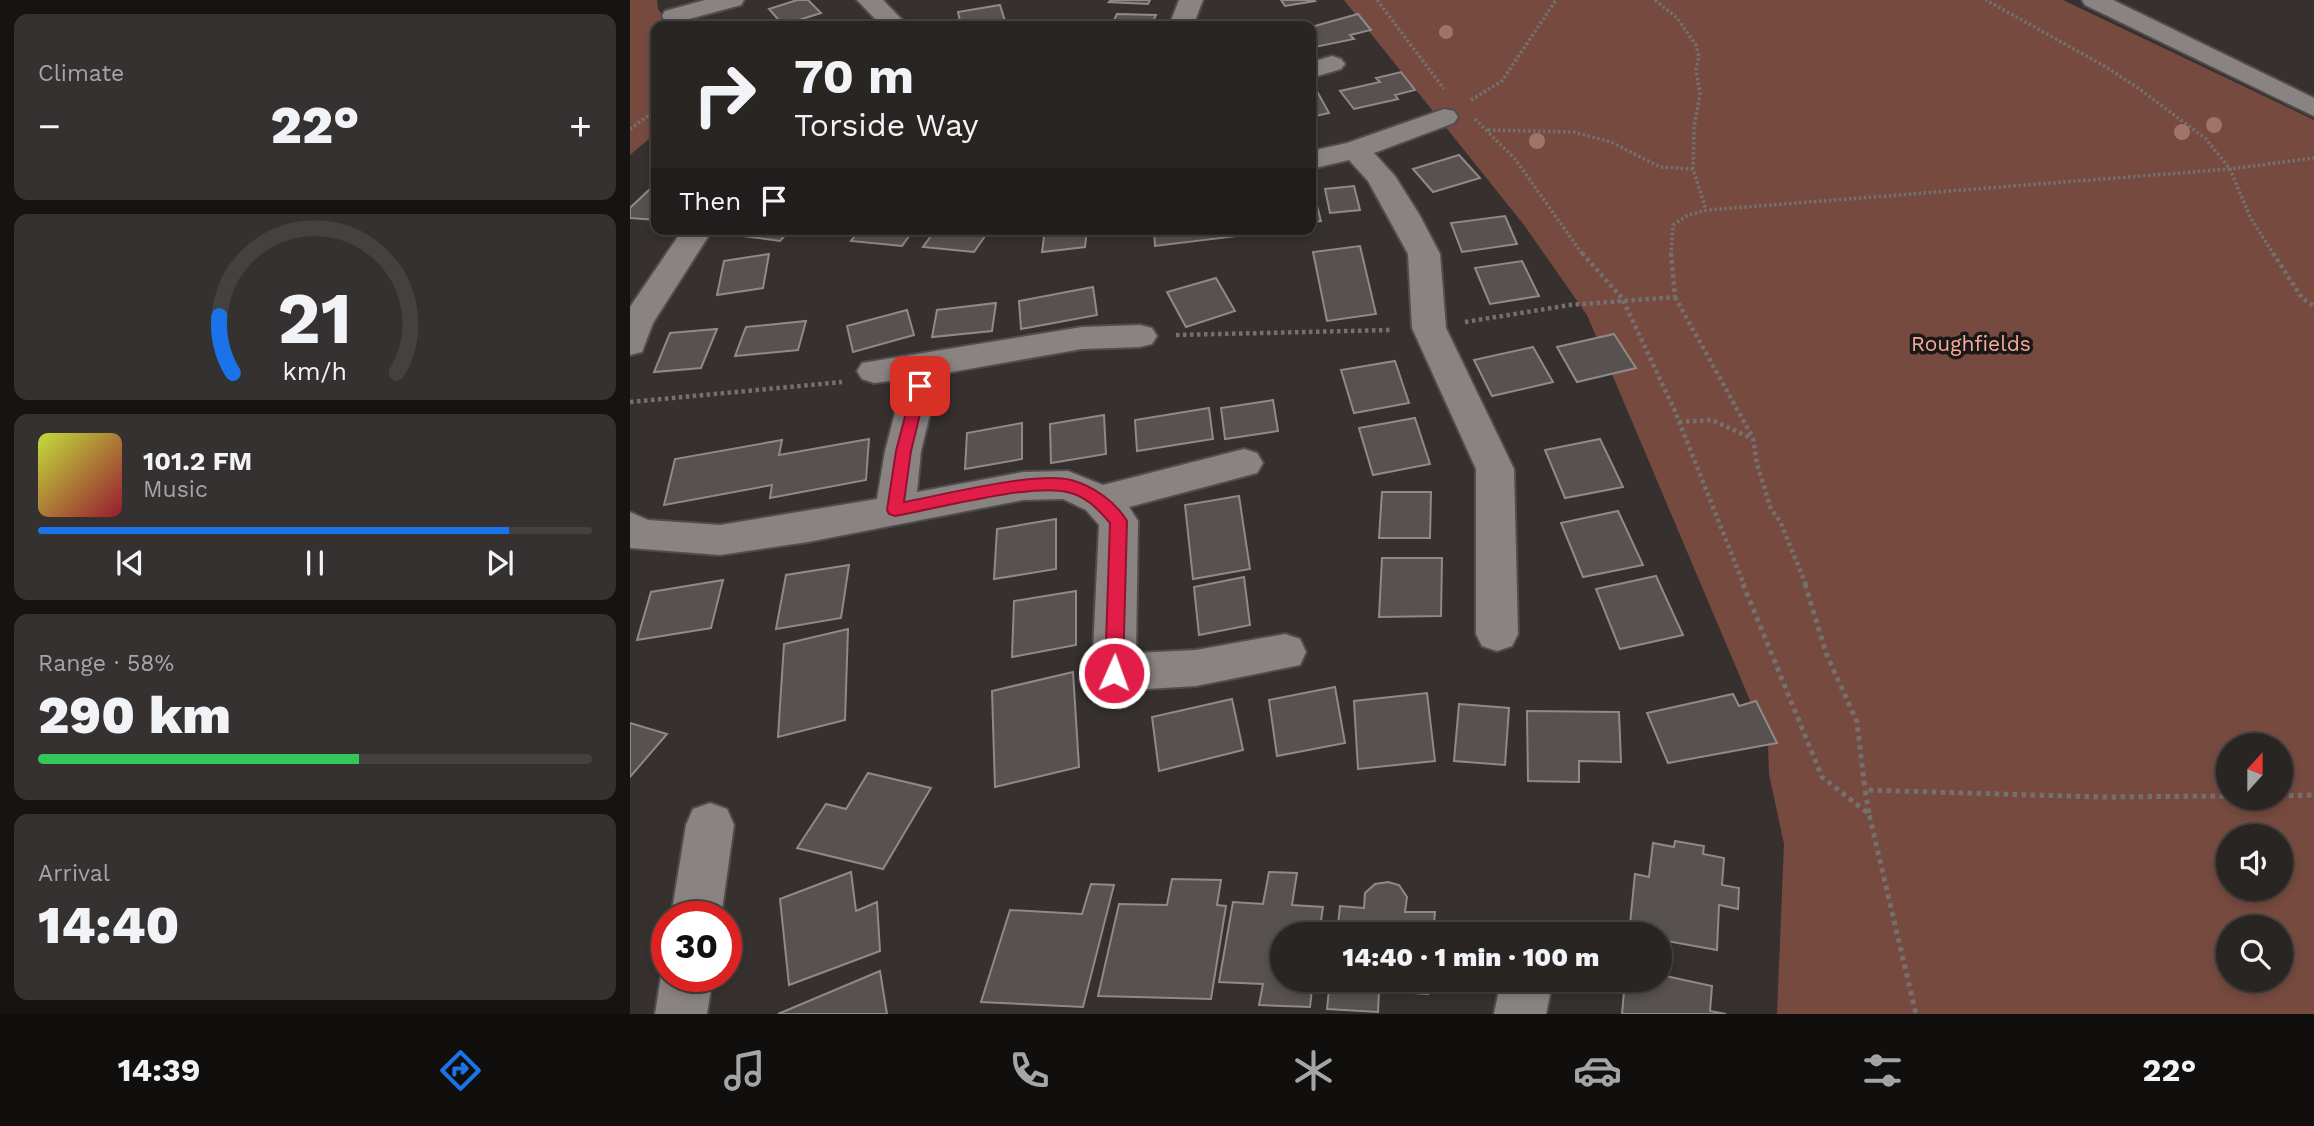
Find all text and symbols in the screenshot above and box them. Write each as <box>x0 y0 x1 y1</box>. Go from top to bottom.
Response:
text: 70 m <box>794 47 914 105</box>
icon: right <box>679 49 770 140</box>
text: Climate <box>38 60 124 87</box>
text: 22° <box>271 95 359 156</box>
text: − <box>38 104 61 148</box>
text: + <box>569 104 592 148</box>
text: Torside Way <box>794 106 979 144</box>
icon: arrive <box>755 182 793 220</box>
text: Then <box>679 186 741 216</box>
text: 21 <box>278 275 352 361</box>
park label: Roughfields <box>1911 331 2031 356</box>
pin <box>890 356 950 416</box>
text: km/h <box>283 357 347 386</box>
icon: arrive <box>901 367 939 405</box>
text: 101.2 FM <box>143 446 252 476</box>
text: Music <box>143 476 208 503</box>
icon: previous <box>111 544 149 582</box>
icon: pause <box>296 544 334 582</box>
icon: next <box>481 544 519 582</box>
position arrow <box>1077 636 1151 710</box>
text: Range · 58% <box>38 650 174 677</box>
text: 290 km <box>38 685 231 746</box>
north arrow <box>2216 733 2292 810</box>
map controls <box>2216 733 2293 992</box>
button: sound <box>2216 824 2293 901</box>
text: Arrival <box>38 860 110 887</box>
text: 14:40 <box>38 895 179 956</box>
speed limit sign: 30 <box>651 901 742 992</box>
button: search <box>2216 915 2293 992</box>
text: 14:40 · 1 min · 100 m <box>1343 942 1599 972</box>
icon: directions <box>436 1046 485 1095</box>
icon: music <box>720 1046 769 1095</box>
icon: phone <box>1005 1046 1054 1095</box>
icon: climate <box>1289 1046 1338 1095</box>
icon: car <box>1573 1046 1622 1095</box>
icon: filters <box>1858 1046 1907 1095</box>
text: 14:39 <box>118 1051 201 1089</box>
text: 22° <box>2142 1051 2196 1089</box>

